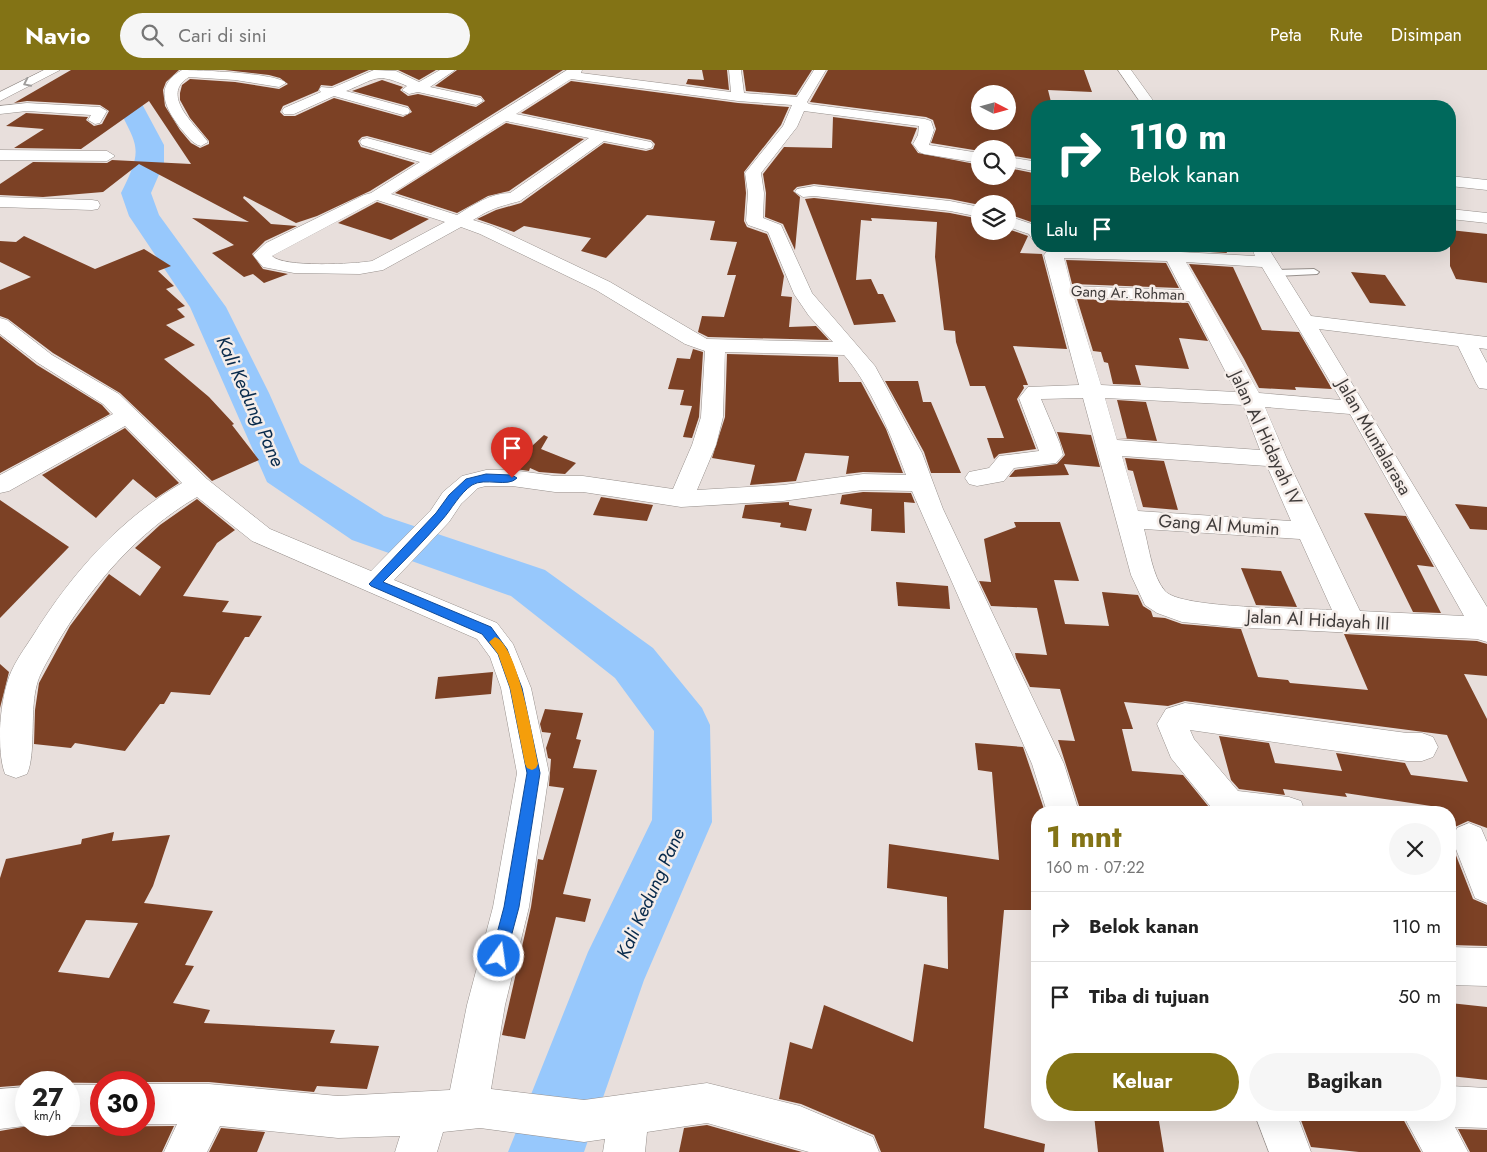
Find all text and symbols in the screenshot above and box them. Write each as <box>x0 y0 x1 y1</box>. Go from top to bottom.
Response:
search box <box>120 13 470 58</box>
text: Navio <box>25 18 90 53</box>
icon: search <box>138 21 166 49</box>
text: Cari di sini <box>178 22 267 49</box>
text: Peta <box>1270 22 1302 48</box>
text: Rute <box>1330 22 1363 48</box>
text: Disimpan <box>1391 22 1462 48</box>
one-way arrow <box>23 77 32 87</box>
north arrow <box>971 85 1016 130</box>
map controls <box>971 85 1016 240</box>
text: 110 m <box>1129 112 1227 162</box>
icon: right <box>1046 120 1111 185</box>
button: search <box>971 140 1016 185</box>
text: Belok kanan <box>1129 158 1240 190</box>
button: layers <box>971 195 1016 240</box>
icon: arrive <box>1088 215 1116 243</box>
text: Lalu <box>1046 216 1078 243</box>
street label: Gang Ar. Rohman <box>1071 280 1185 306</box>
water label: Kali Kedung Pane <box>210 332 292 471</box>
street label: Jalan Al Hidayah IV <box>1222 364 1309 510</box>
street label: Jalan Muntalarasa <box>1329 372 1418 500</box>
pin <box>491 427 533 478</box>
icon: arrive <box>498 434 526 462</box>
street label: Gang Al Mumin <box>1158 508 1280 542</box>
street label: Jalan Al Hidayah III <box>1244 603 1390 637</box>
text: 1 mnt <box>1046 815 1122 858</box>
water label: Kali Kedung Pane <box>610 823 692 963</box>
button: close <box>1389 823 1441 875</box>
text: 160 m · 07:22 <box>1046 856 1145 879</box>
icon: right <box>1046 913 1074 941</box>
text: Belok kanan <box>1089 913 1199 940</box>
text: 110 m <box>1392 913 1441 940</box>
position arrow <box>472 929 524 981</box>
icon: arrive <box>1046 983 1074 1011</box>
text: Tiba di tujuan <box>1089 983 1209 1010</box>
text: 50 m <box>1398 983 1441 1010</box>
button: Keluar <box>1046 1053 1239 1111</box>
button: Bagikan <box>1249 1053 1441 1111</box>
speed limit sign: 30 <box>90 1071 155 1136</box>
text: 27 <box>32 1079 63 1115</box>
text: km/h <box>34 1107 61 1125</box>

